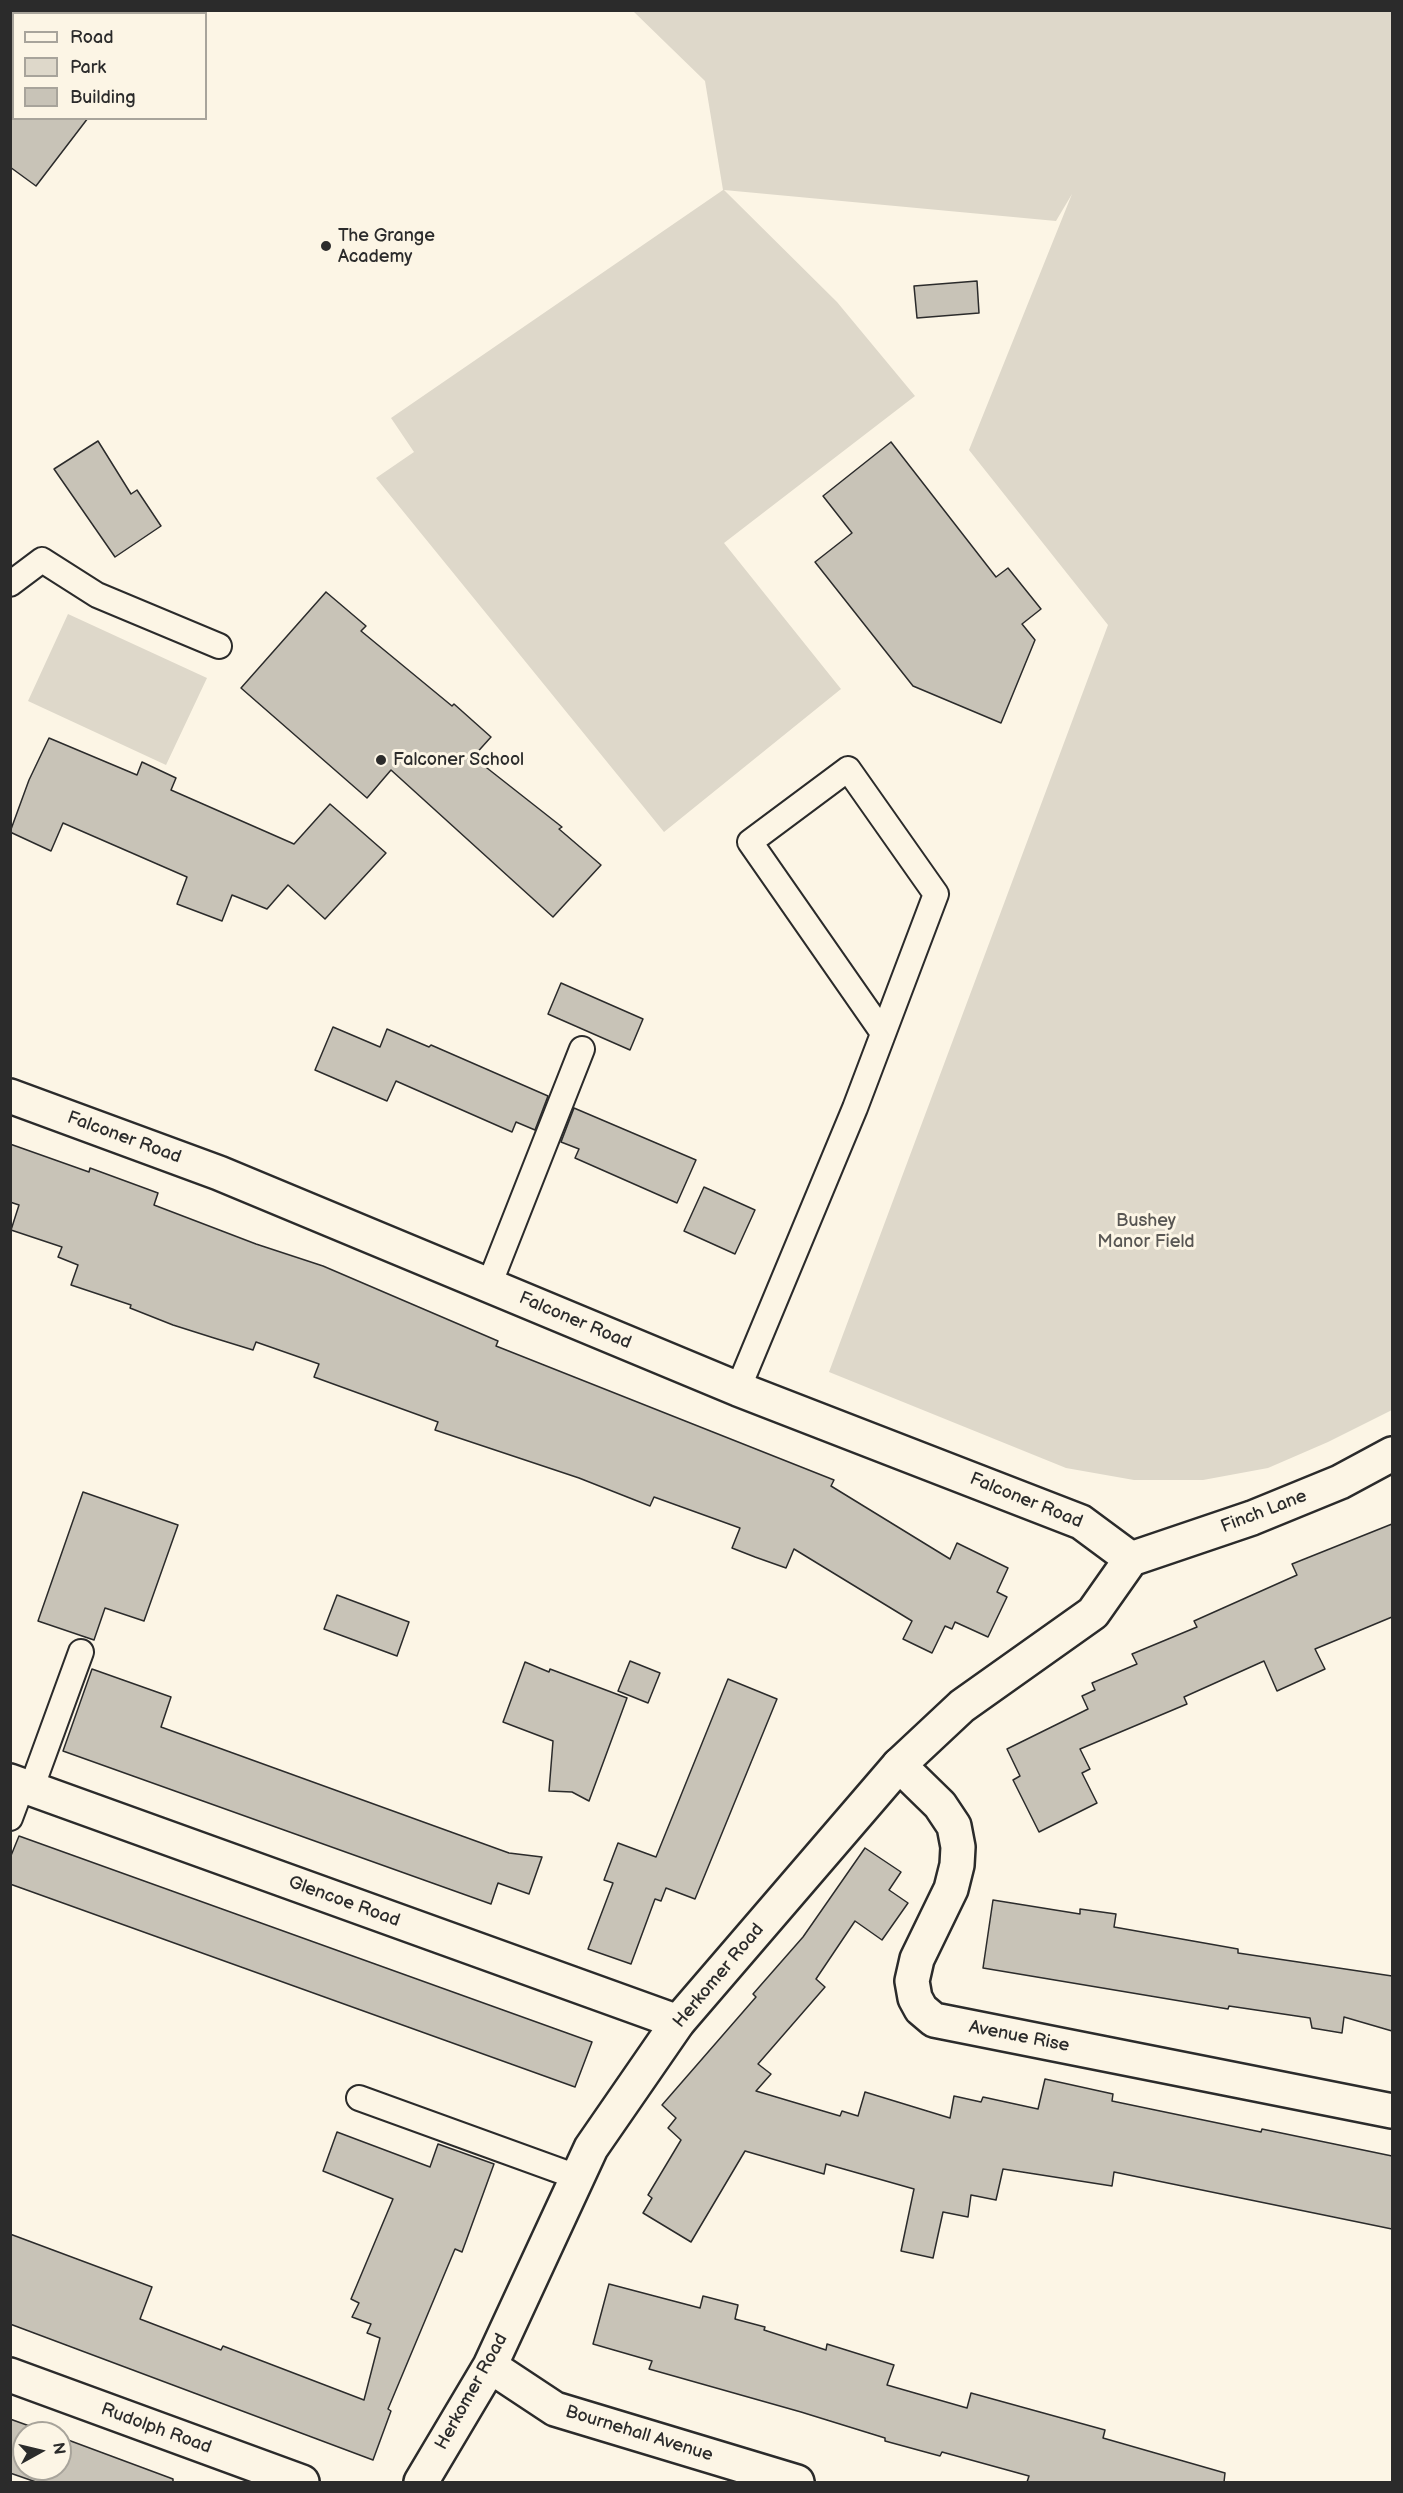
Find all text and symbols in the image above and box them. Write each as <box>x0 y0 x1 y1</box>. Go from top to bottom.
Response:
legend <box>12 12 207 120</box>
text: Road <box>70 27 114 48</box>
text: Park <box>70 57 106 78</box>
text: Building <box>70 87 136 108</box>
place label: The Grange Academy <box>338 225 435 268</box>
marker: The Grange Academy <box>319 239 333 253</box>
place label: Falconer School <box>393 749 524 771</box>
marker: Falconer School <box>374 753 388 767</box>
street label: Falconer Road <box>64 1107 184 1169</box>
park label: Bushey Manor Field <box>1097 1210 1195 1252</box>
street label: Falconer Road <box>516 1288 634 1354</box>
street label: Falconer Road <box>966 1469 1086 1533</box>
street label: Finch Lane <box>1218 1486 1310 1538</box>
street label: Glencoe Road <box>285 1872 403 1932</box>
street label: Herkomer Road <box>669 1919 769 2033</box>
street label: Avenue Rise <box>967 2017 1071 2057</box>
street label: Herkomer Road <box>431 2330 513 2454</box>
street label: Rudolph Road <box>98 2399 214 2459</box>
street label: Bournehall Avenue <box>563 2401 715 2467</box>
north arrow <box>12 2421 72 2481</box>
text: N <box>48 2441 69 2456</box>

